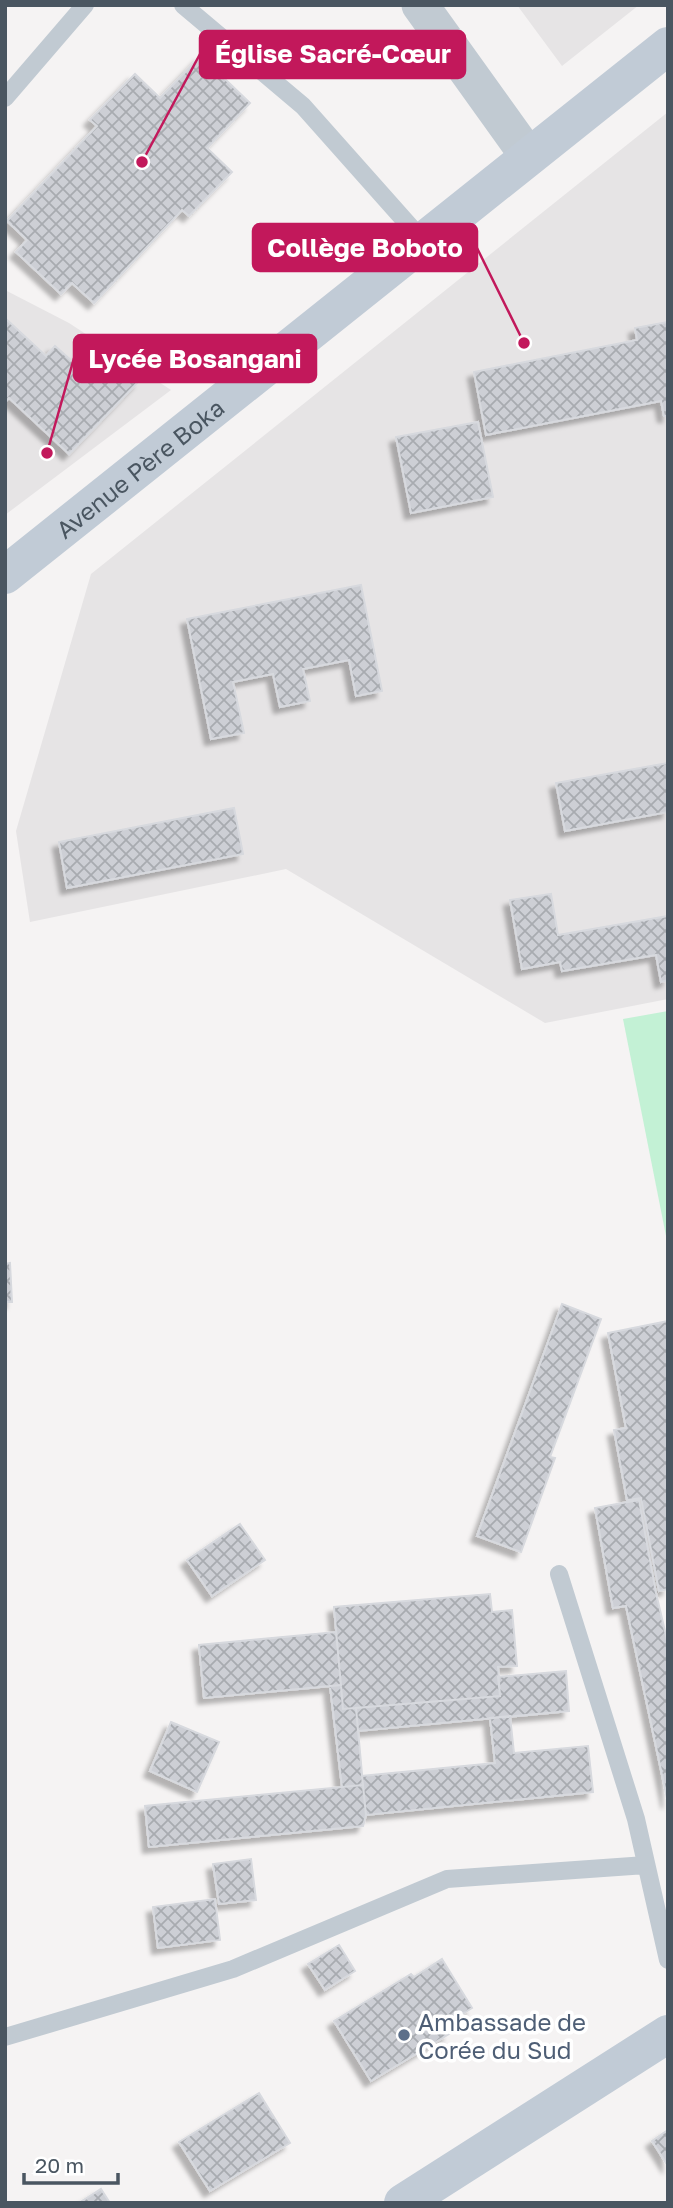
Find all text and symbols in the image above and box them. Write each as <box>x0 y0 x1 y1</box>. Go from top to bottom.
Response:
callout: Église Sacré-Cœur <box>200 31 465 78</box>
text: Église Sacré-Cœur <box>215 38 451 69</box>
callout: Collège Boboto <box>253 224 477 271</box>
text: Collège Boboto <box>267 232 463 263</box>
callout: Lycée Bosangani <box>74 335 316 382</box>
text: Lycée Bosangani <box>88 343 302 374</box>
street label: Avenue Père Boka <box>50 392 229 543</box>
place label: Ambassade de Corée du Sud <box>418 2007 586 2064</box>
marker: Ambassade de Corée du Sud <box>396 2027 412 2043</box>
scale bar <box>24 2142 119 2186</box>
text: 20 m <box>35 2152 84 2178</box>

